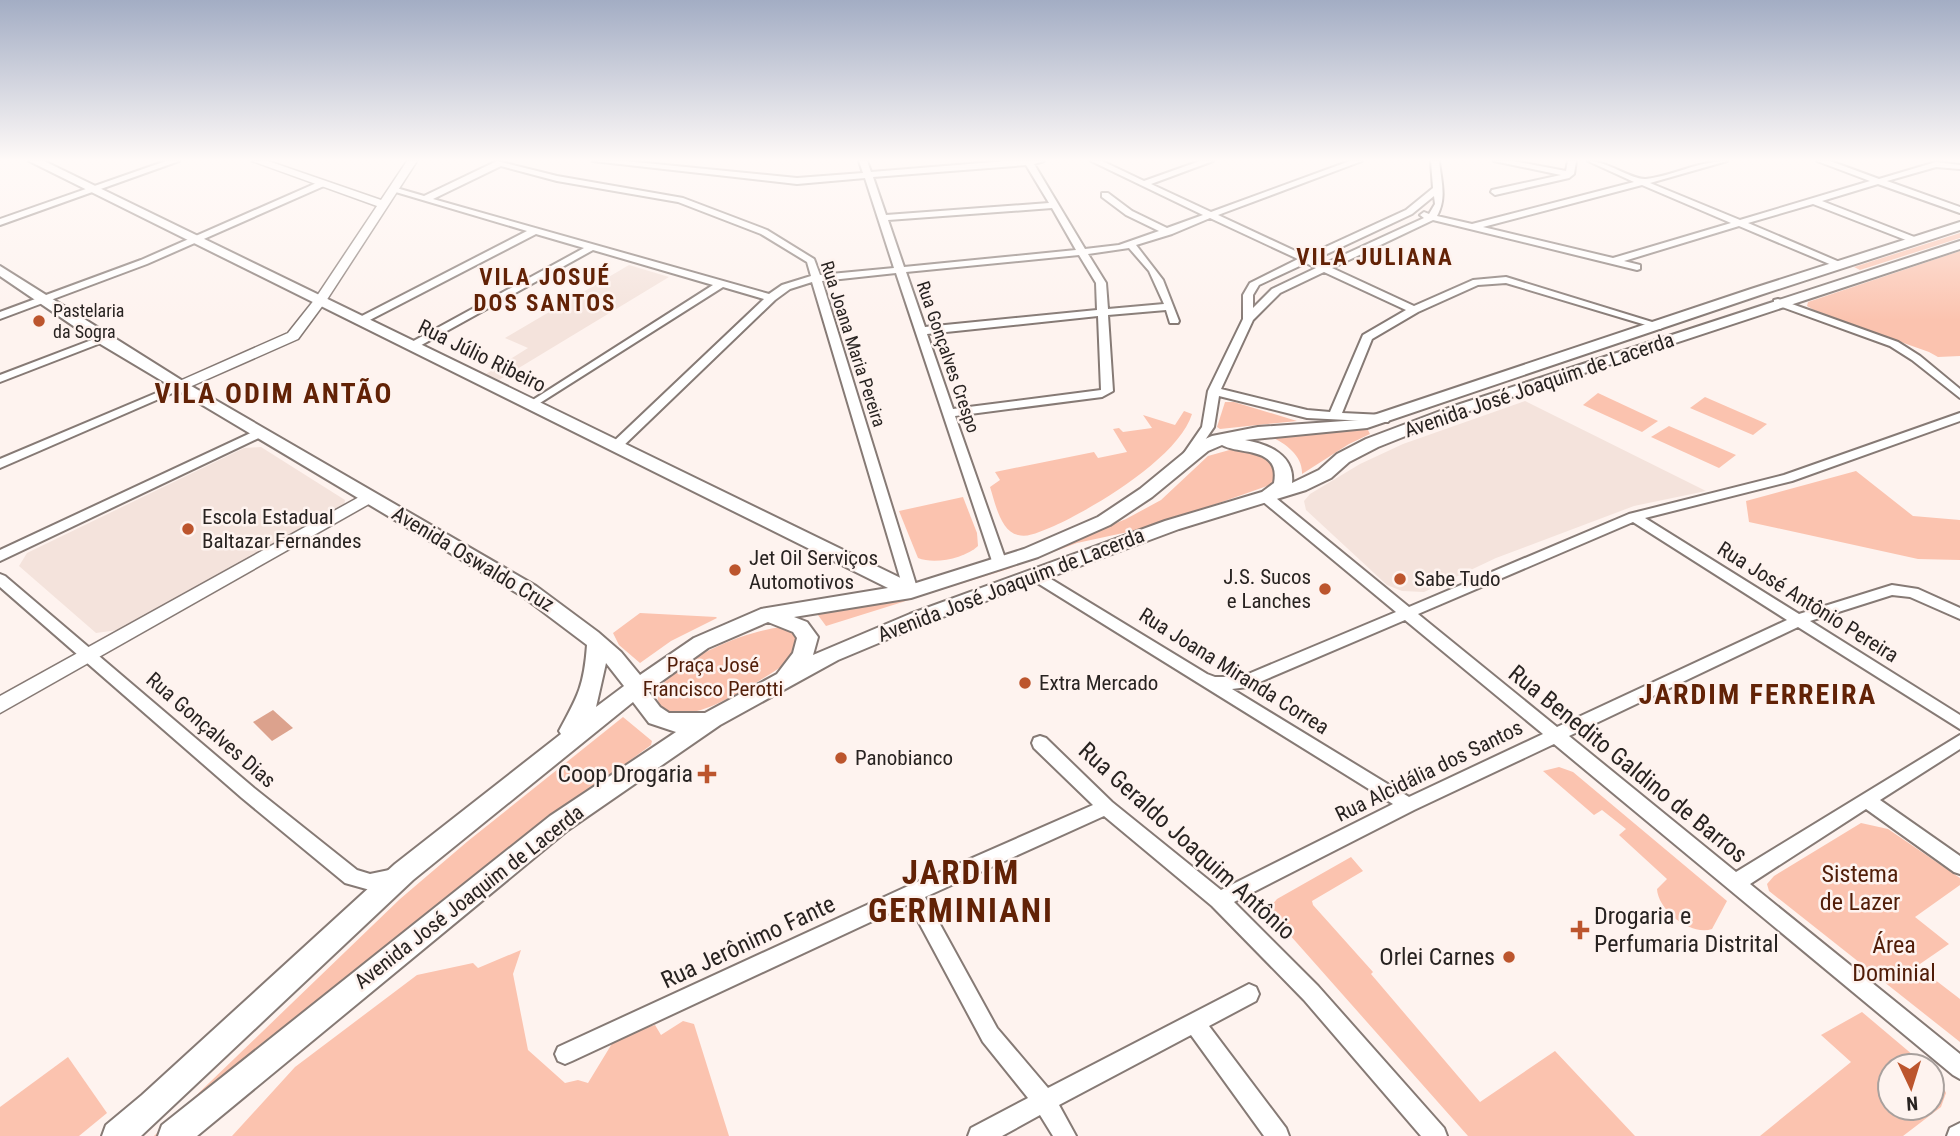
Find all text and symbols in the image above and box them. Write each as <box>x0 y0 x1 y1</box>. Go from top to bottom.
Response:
district label: VILA JULIANA <box>1296 244 1454 271</box>
street label: Rua Joana Maria Pereira <box>817 258 890 430</box>
district label: VILA JOSUÉ DOS SANTOS <box>474 263 616 317</box>
street label: Rua Gonçalves Crespo <box>913 278 984 435</box>
place label: Pastelaria da Sogra <box>53 300 124 342</box>
marker: Pastelaria da Sogra <box>31 313 47 329</box>
street label: Rua Júlio Ribeiro <box>414 315 550 397</box>
street label: Avenida José Joaquim de Lacerda <box>1401 327 1677 443</box>
district label: VILA ODIM ANTÃO <box>155 377 393 410</box>
street label: Avenida Oswaldo Cruz <box>388 501 558 617</box>
place label: Escola Estadual Baltazar Fernandes <box>202 505 361 553</box>
marker: Escola Estadual Baltazar Fernandes <box>180 521 196 537</box>
street label: Avenida José Joaquim de Lacerda <box>874 523 1148 647</box>
street label: Rua José Antônio Pereira <box>1713 537 1903 667</box>
place label: Jet Oil Serviços Automotivos <box>749 546 878 594</box>
marker: Jet Oil Serviços Automotivos <box>727 562 743 578</box>
place label: J.S. Sucos e Lanches <box>1223 565 1311 613</box>
place label: Sabe Tudo <box>1414 567 1501 591</box>
marker: Sabe Tudo <box>1392 571 1408 587</box>
marker: J.S. Sucos e Lanches <box>1317 581 1333 597</box>
street label: Rua Joana Miranda Correa <box>1135 603 1333 739</box>
park label: Praça José Francisco Perotti <box>643 653 783 701</box>
street label: Rua Benedito Galdino de Barros <box>1503 659 1753 869</box>
street label: Rua Gonçalves Dias <box>141 667 281 793</box>
place label: Extra Mercado <box>1039 671 1158 695</box>
marker: Extra Mercado <box>1017 675 1033 691</box>
district label: JARDIM FERREIRA <box>1639 678 1877 711</box>
street label: Rua Alcidália dos Santos <box>1332 715 1526 827</box>
street label: Rua Geraldo Joaquim Antônio <box>1073 736 1301 946</box>
place label: Panobianco <box>855 746 953 770</box>
marker: Panobianco <box>833 750 849 766</box>
place label: Coop Drogaria <box>557 760 693 788</box>
marker: Coop Drogaria <box>699 766 715 782</box>
street label: Avenida José Joaquim de Lacerda <box>350 800 588 994</box>
district label: JARDIM GERMINIANI <box>868 853 1054 930</box>
park label: Sistema de Lazer <box>1820 860 1900 916</box>
street label: Rua Jerônimo Fante <box>657 889 839 995</box>
place label: Drogaria e Perfumaria Distrital <box>1594 902 1779 958</box>
marker: Drogaria e Perfumaria Distrital <box>1572 922 1588 938</box>
park label: Área Dominial <box>1852 931 1936 987</box>
place label: Orlei Carnes <box>1379 943 1495 971</box>
marker: Orlei Carnes <box>1501 949 1517 965</box>
north arrow <box>1876 1052 1946 1122</box>
text: N <box>1906 1092 1919 1115</box>

